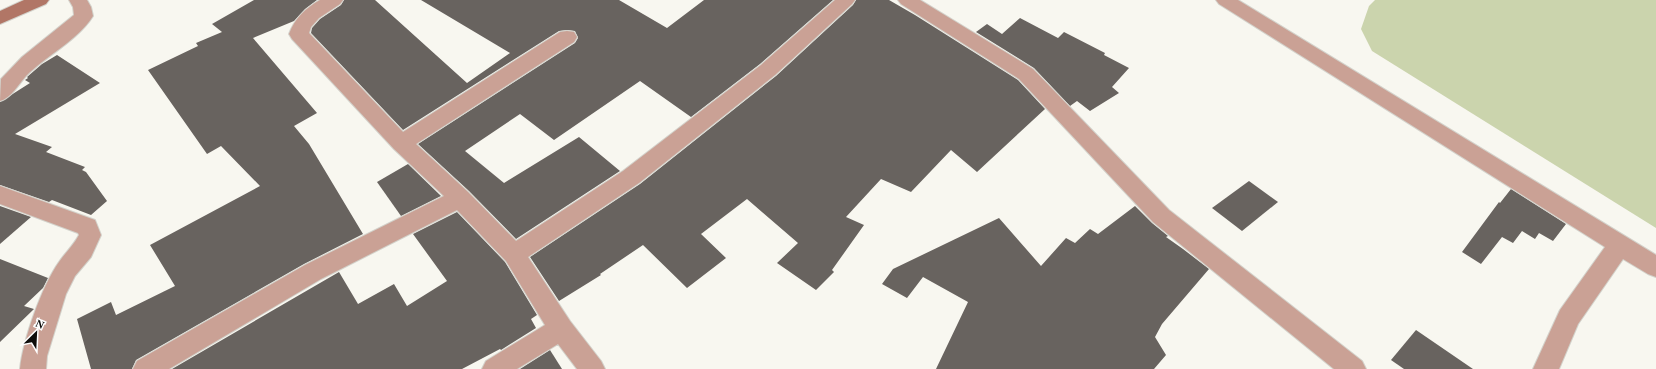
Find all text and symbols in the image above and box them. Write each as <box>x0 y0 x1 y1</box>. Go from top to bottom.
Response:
north arrow <box>16 313 56 353</box>
text: N <box>34 317 46 331</box>

